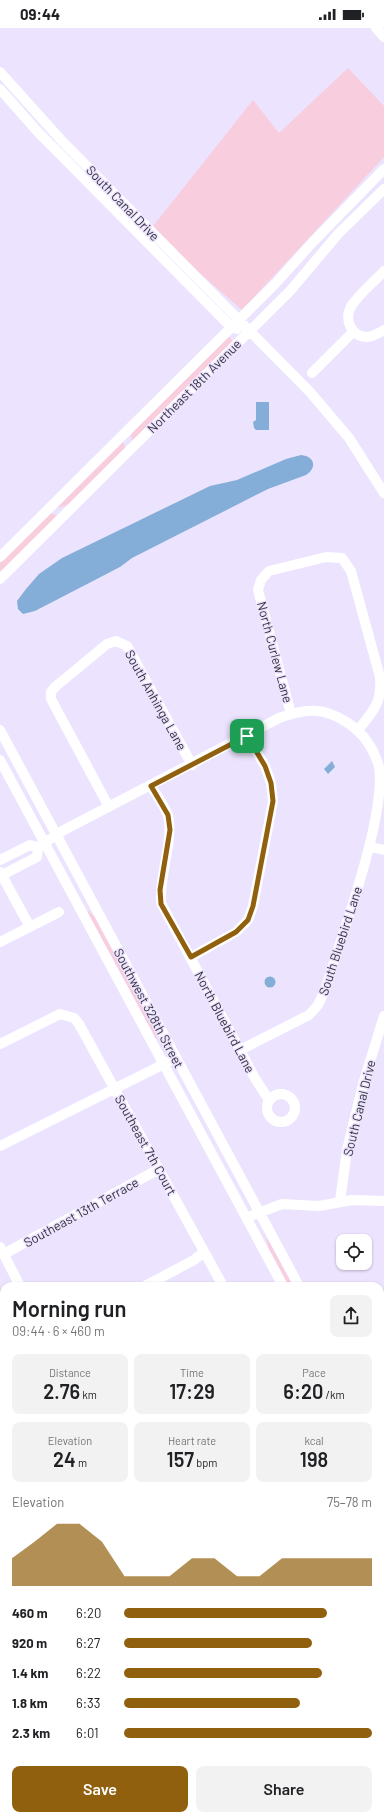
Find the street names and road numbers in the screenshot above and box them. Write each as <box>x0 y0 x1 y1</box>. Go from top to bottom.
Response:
street label: South Canal Drive <box>83 162 163 244</box>
street label: Northeast 18th Avenue <box>144 336 244 436</box>
street label: North Curlew Lane <box>254 600 296 705</box>
street label: South Anhinga Lane <box>122 647 190 753</box>
street label: South Bluebird Lane <box>315 884 365 998</box>
street label: Southwest 328th Street <box>111 945 187 1071</box>
street label: North Bluebird Lane <box>191 968 259 1076</box>
street label: South Canal Drive <box>339 1058 379 1158</box>
street label: Southeast 7th Court <box>112 1092 180 1198</box>
street label: Southeast 13th Terrace <box>21 1174 141 1250</box>

